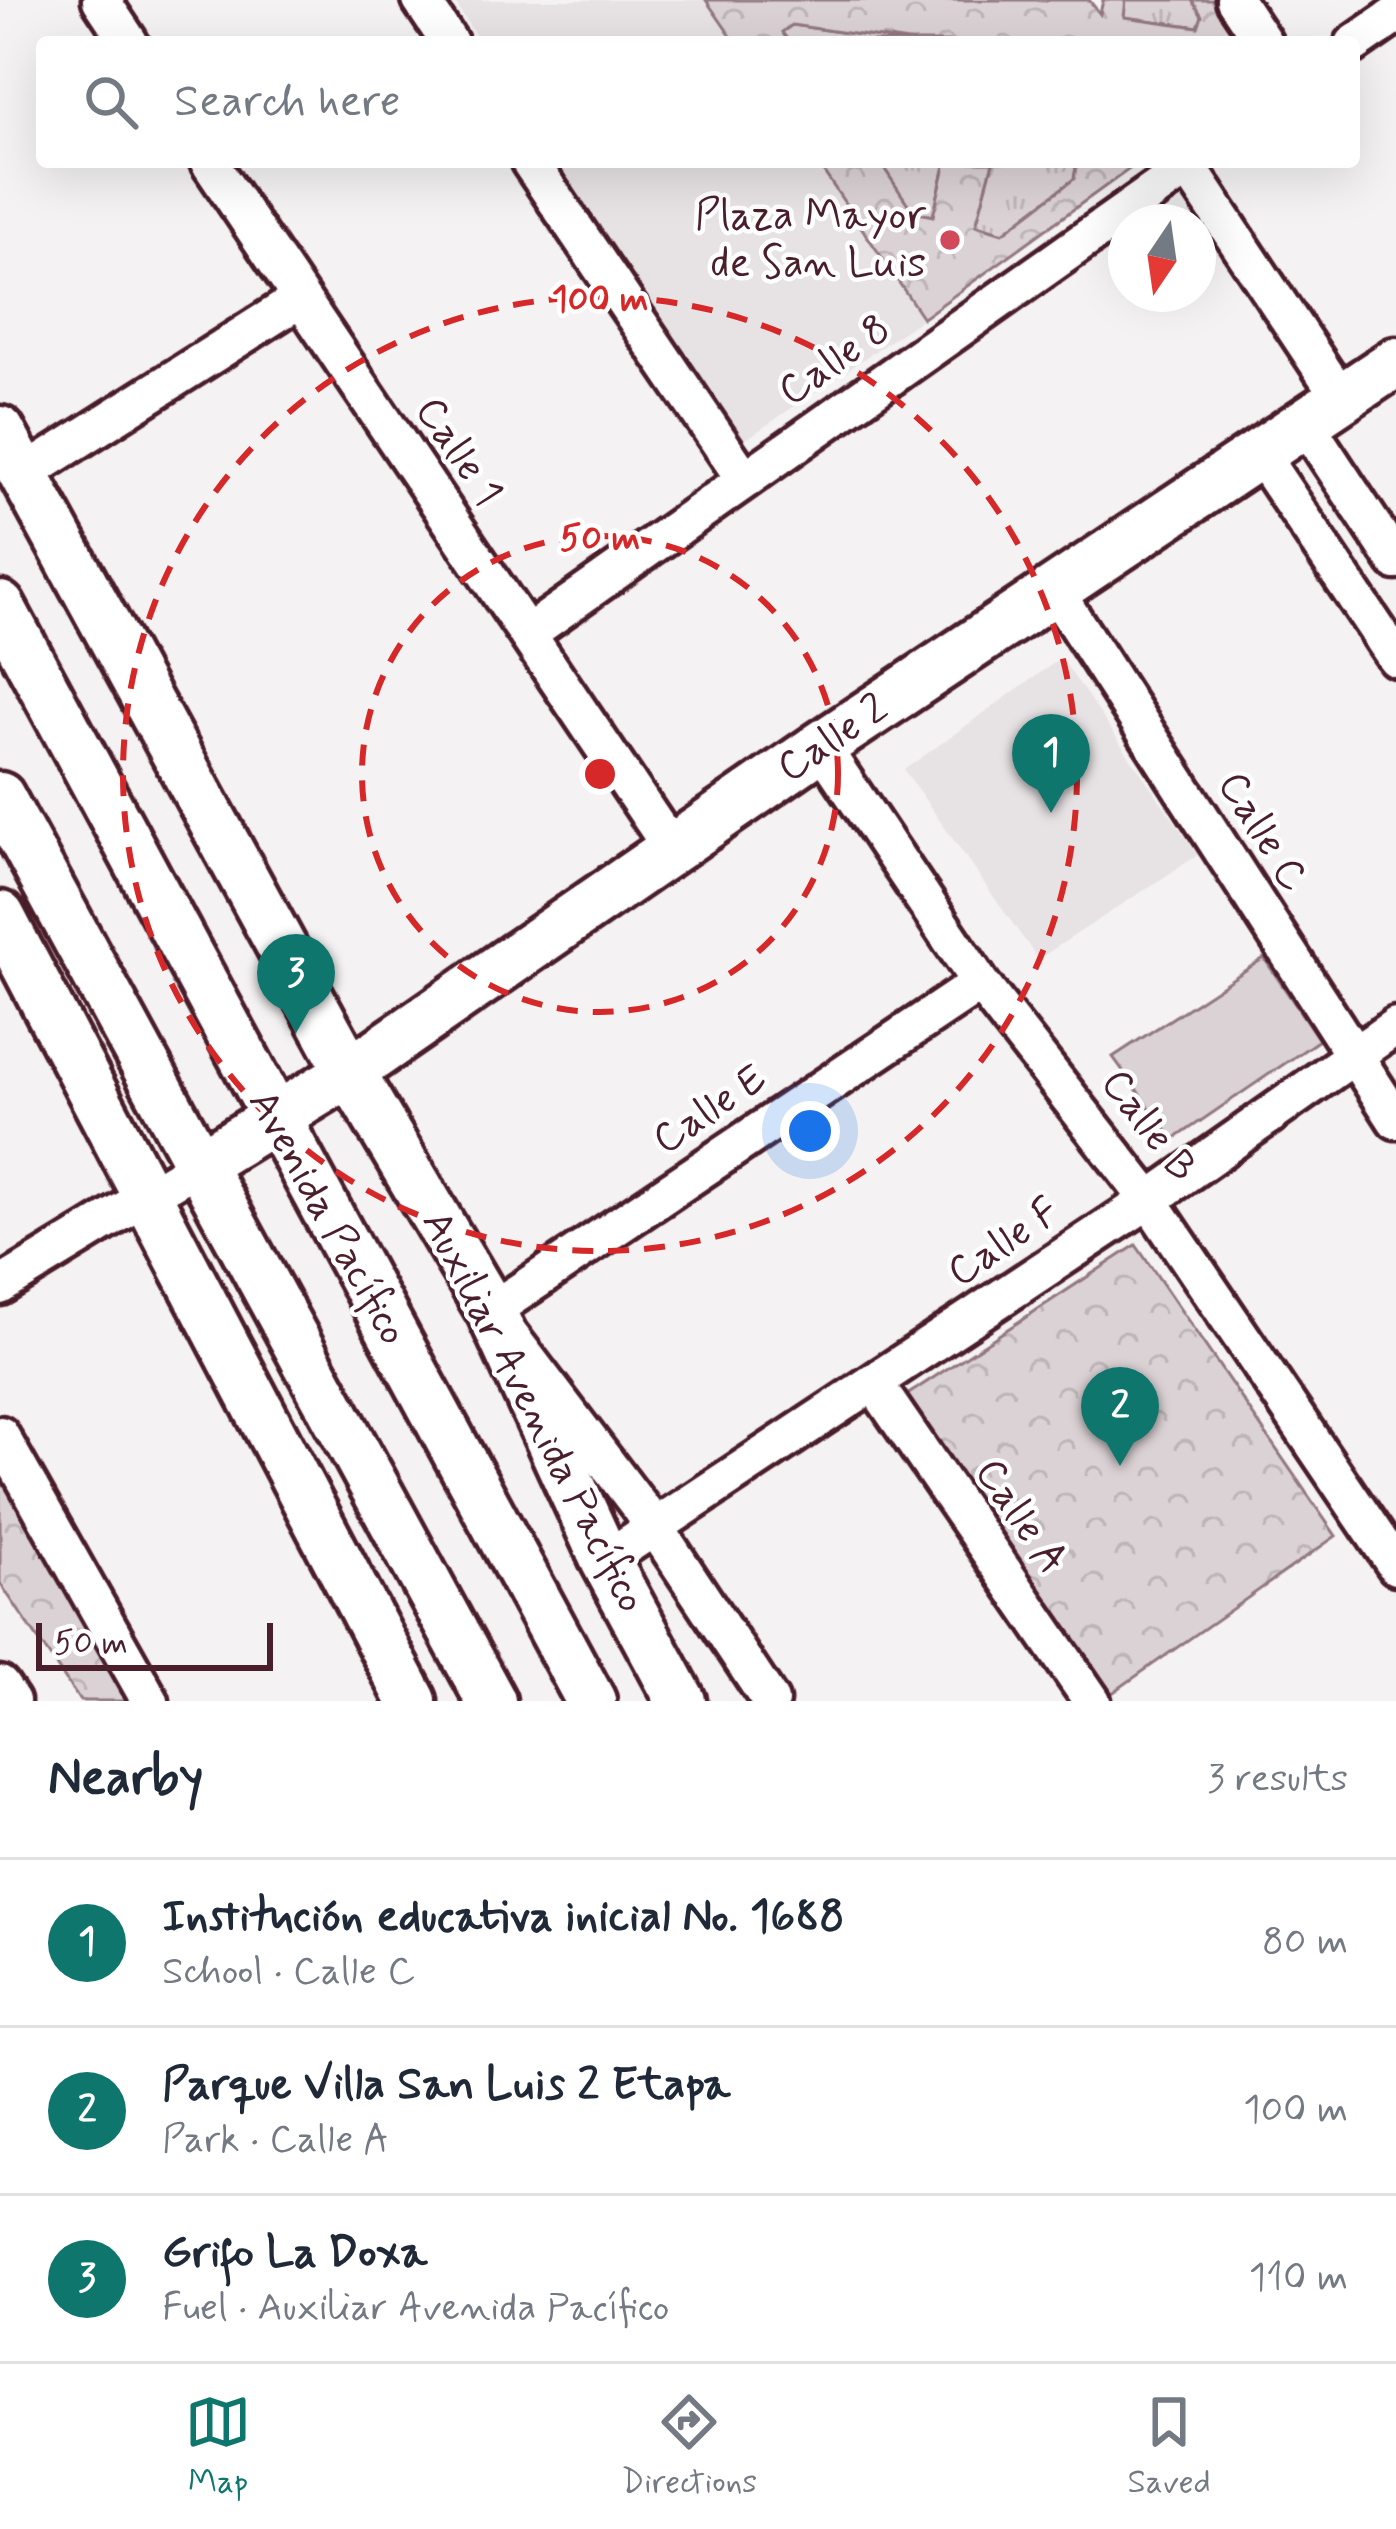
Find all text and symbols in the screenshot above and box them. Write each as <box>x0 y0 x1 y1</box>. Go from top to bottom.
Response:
search box <box>36 36 1360 168</box>
icon: search <box>78 69 144 135</box>
text: Search here <box>174 73 401 132</box>
place label: Plaza Mayor de San Luis <box>695 189 926 292</box>
north arrow <box>1108 204 1216 312</box>
marker: Plaza Mayor de San Luis <box>937 227 963 253</box>
text: 100 m <box>552 277 648 324</box>
street label: Calle 8 <box>768 303 902 419</box>
street label: Calle 1 <box>402 387 514 517</box>
text: 50 m <box>560 516 640 563</box>
street label: Calle 2 <box>767 682 899 796</box>
pin: 1 <box>1012 714 1090 813</box>
centre of rings <box>579 753 621 795</box>
street label: Calle C <box>1204 762 1320 902</box>
pin: 3 <box>257 934 335 1033</box>
street label: Calle E <box>642 1052 778 1168</box>
street label: Calle B <box>1087 1058 1209 1194</box>
street label: Avenida Pacífico <box>234 1081 420 1355</box>
your location <box>780 1101 840 1161</box>
street label: Calle F <box>937 1186 1071 1300</box>
street label: Auxiliar Avenida Pacífico <box>408 1202 658 1622</box>
pin: 2 <box>1081 1367 1159 1466</box>
street label: Calle A <box>961 1448 1079 1586</box>
scale bar <box>36 1617 273 1670</box>
text: 50 m <box>54 1622 128 1666</box>
text: Nearby <box>48 1746 203 1812</box>
text: 3 results <box>1207 1754 1348 1805</box>
text: Institución educativa inicial No. 1688 <box>162 1888 845 1947</box>
text: 1 <box>78 1917 96 1968</box>
text: 80 m <box>1262 1917 1348 1968</box>
text: School · Calle C <box>162 1947 415 1998</box>
text: Parque Villa San Luis 2 Etapa <box>162 2056 730 2115</box>
text: 2 <box>77 2085 97 2136</box>
text: 100 m <box>1243 2085 1348 2136</box>
text: Park · Calle A <box>162 2115 389 2166</box>
text: Grifo La Doxa <box>162 2224 427 2283</box>
text: 3 <box>78 2253 96 2304</box>
text: 110 m <box>1249 2253 1348 2304</box>
text: Fuel · Auxiliar Avenida Pacífico <box>162 2283 669 2334</box>
tab: Map <box>185 2389 251 2505</box>
tab: Directions <box>621 2389 757 2505</box>
tab: Saved <box>1127 2389 1211 2505</box>

